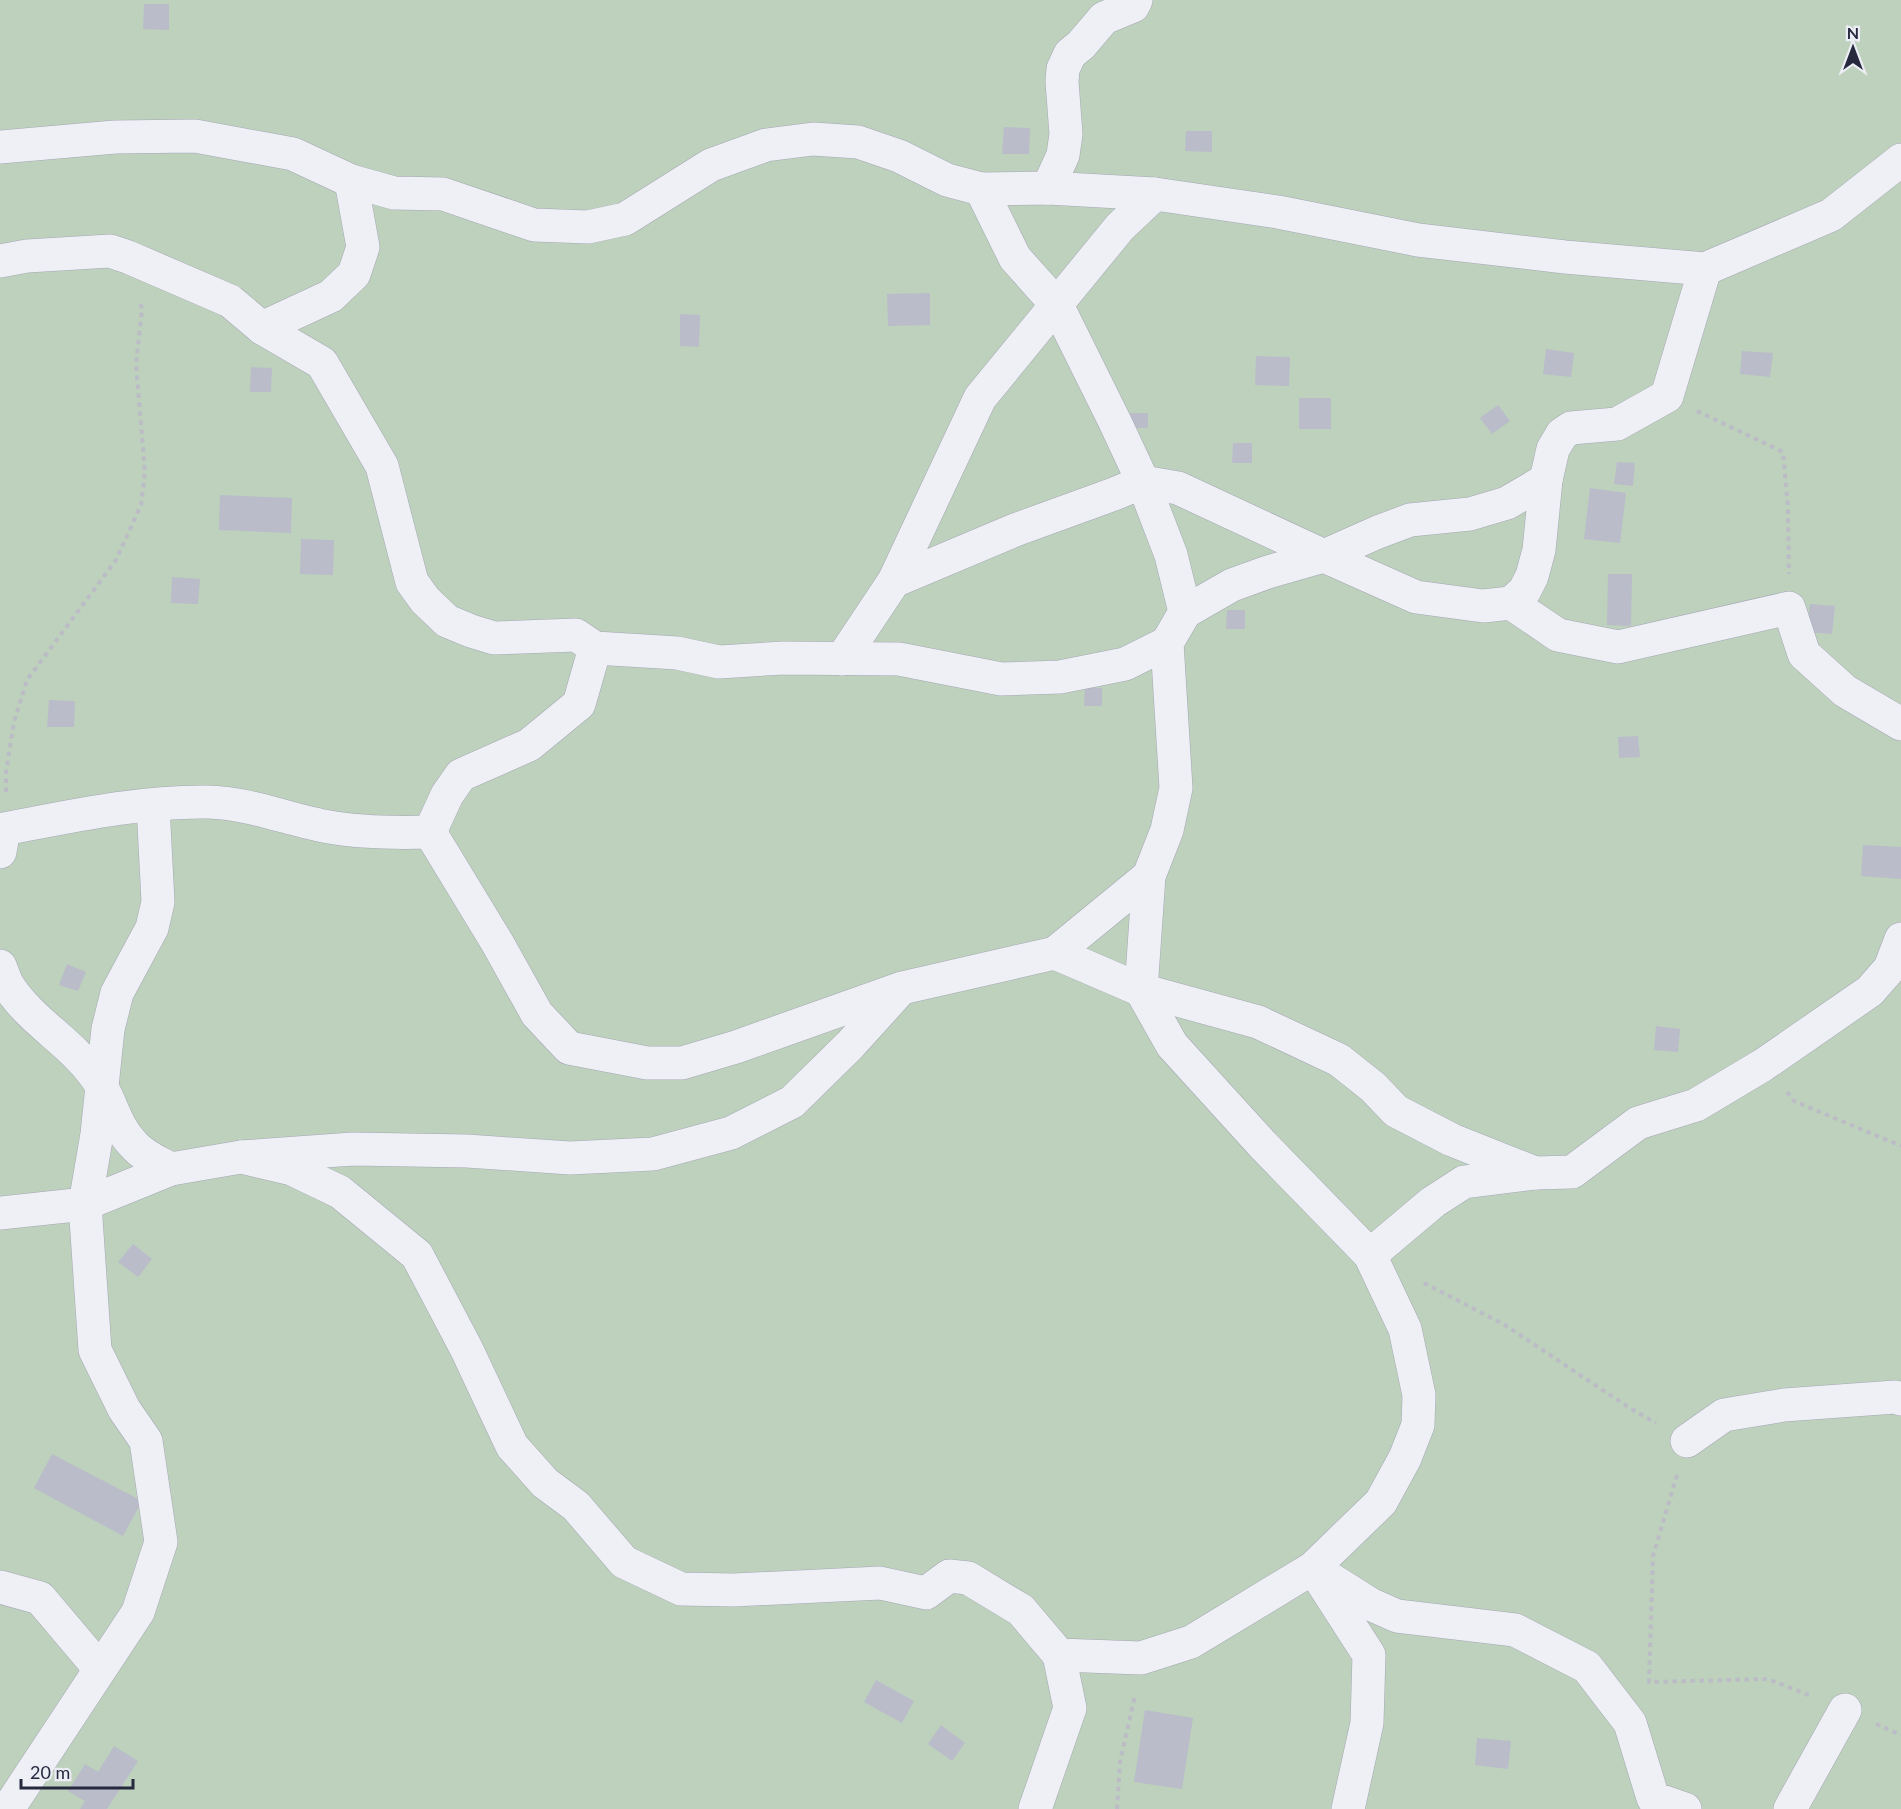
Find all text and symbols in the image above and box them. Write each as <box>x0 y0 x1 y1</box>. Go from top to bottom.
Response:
north arrow <box>1823 18 1883 78</box>
text: N <box>1847 23 1859 42</box>
scale bar <box>21 1752 134 1790</box>
text: 20 m <box>30 1761 70 1783</box>

